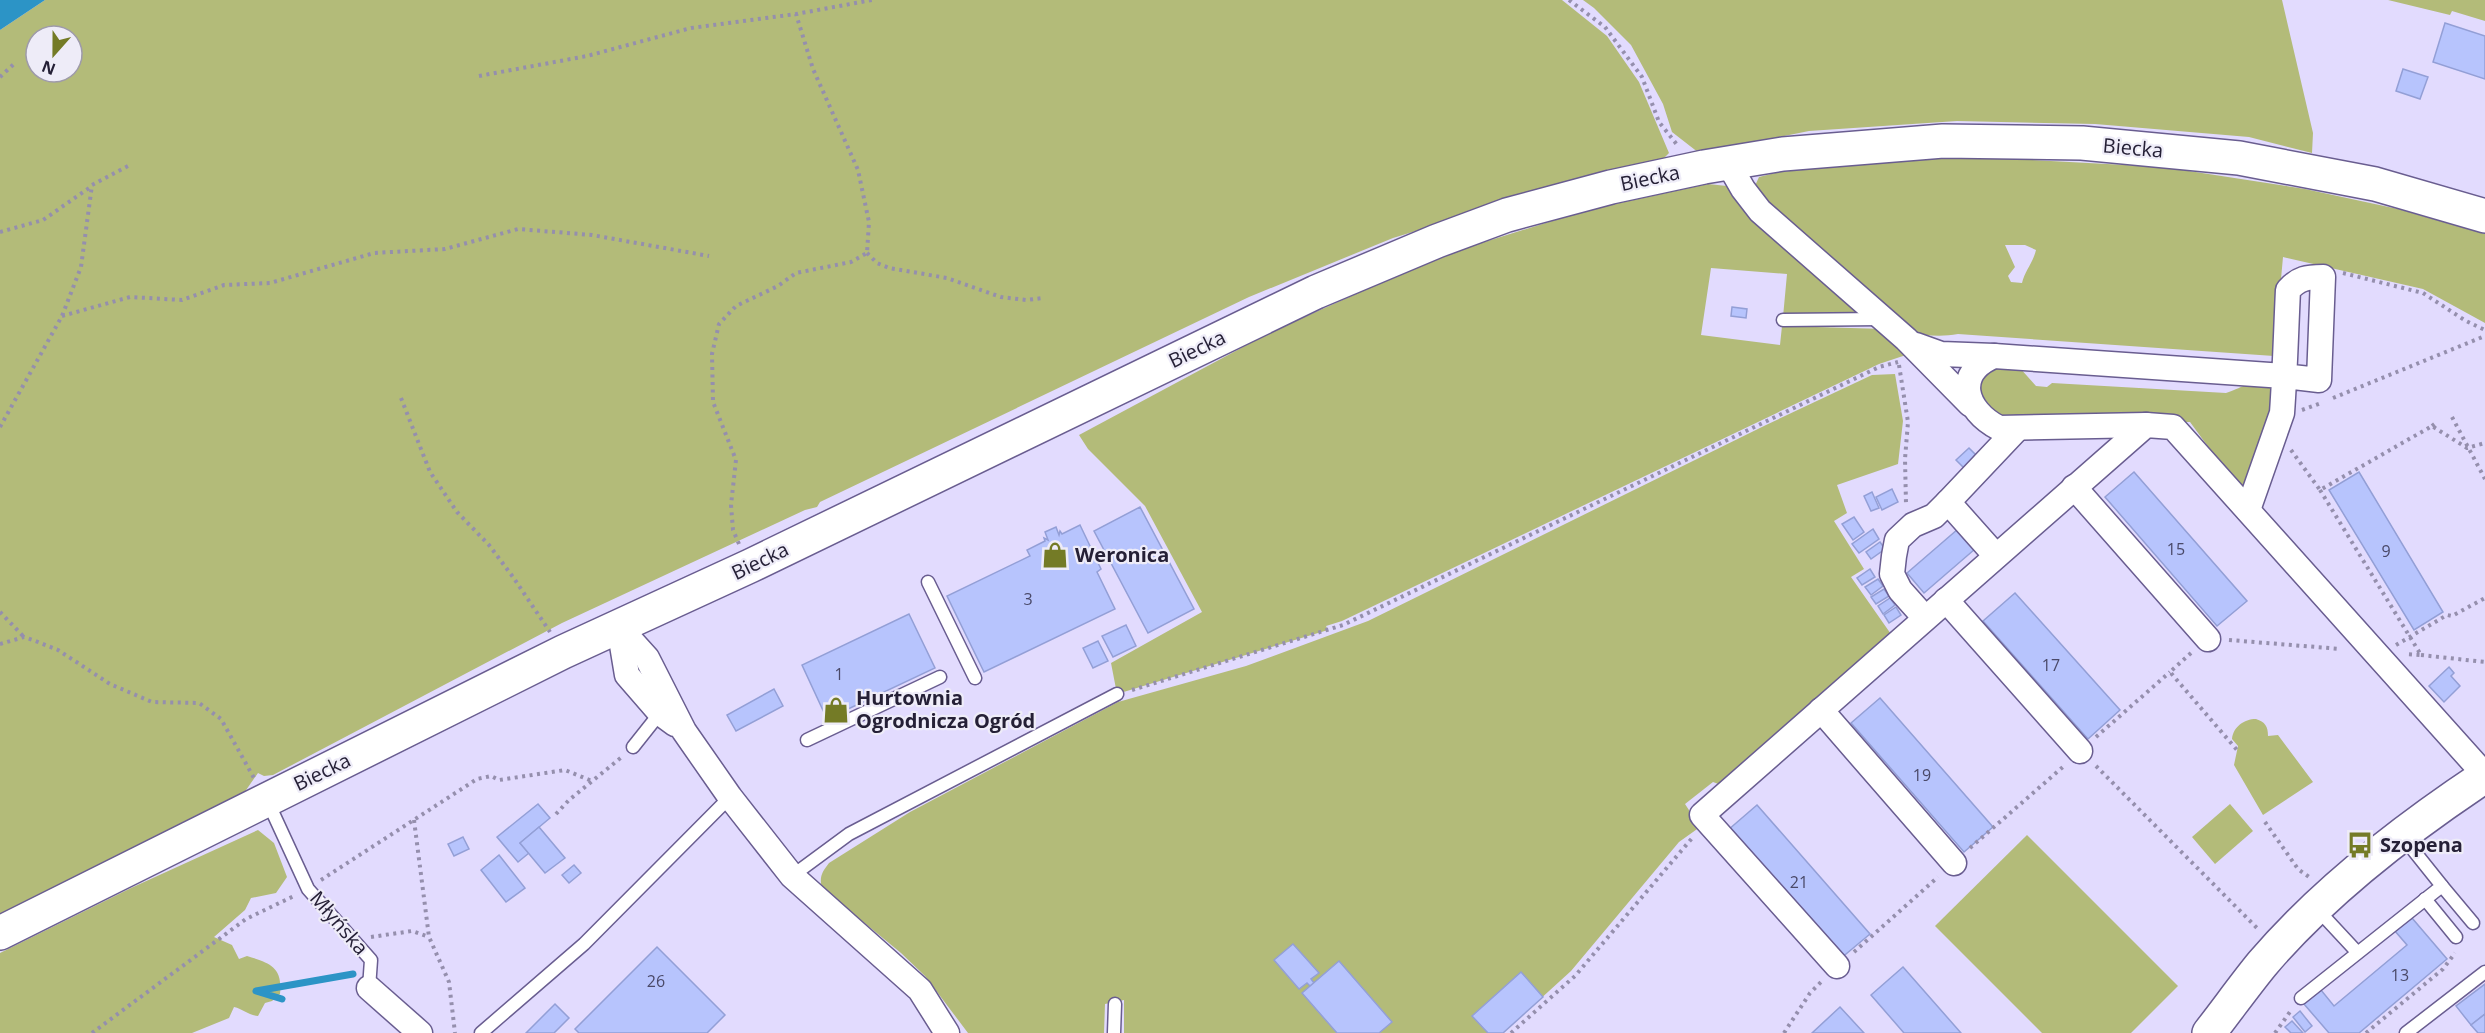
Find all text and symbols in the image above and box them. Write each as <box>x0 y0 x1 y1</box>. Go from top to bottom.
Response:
north arrow <box>24 24 84 84</box>
text: N <box>39 55 59 81</box>
street label: Biecka <box>2102 131 2164 164</box>
street label: Biecka <box>1618 158 1682 197</box>
street label: Biecka <box>1164 323 1230 374</box>
street label: Biecka <box>727 535 793 586</box>
house number: 15 <box>2167 538 2185 560</box>
shop icon: Weronica <box>1040 540 1070 570</box>
house number: 9 <box>2381 540 2391 562</box>
place label: Weronica <box>1075 541 1169 568</box>
house number: 3 <box>1023 588 1033 610</box>
house number: 17 <box>2042 654 2060 676</box>
house number: 1 <box>834 663 844 685</box>
place label: Hurtownia Ogrodnicza Ogród <box>856 684 1035 734</box>
shop icon: Hurtownia Ogrodnicza Ogród <box>821 695 851 725</box>
street label: Biecka <box>289 746 355 797</box>
house number: 19 <box>1913 764 1931 786</box>
bus stop icon: Szopena <box>2345 830 2375 860</box>
place label: Szopena <box>2380 831 2463 858</box>
house number: 21 <box>1790 871 1808 893</box>
street label: Młyńska <box>304 885 375 960</box>
house number: 13 <box>2391 964 2409 986</box>
house number: 26 <box>647 970 665 992</box>

